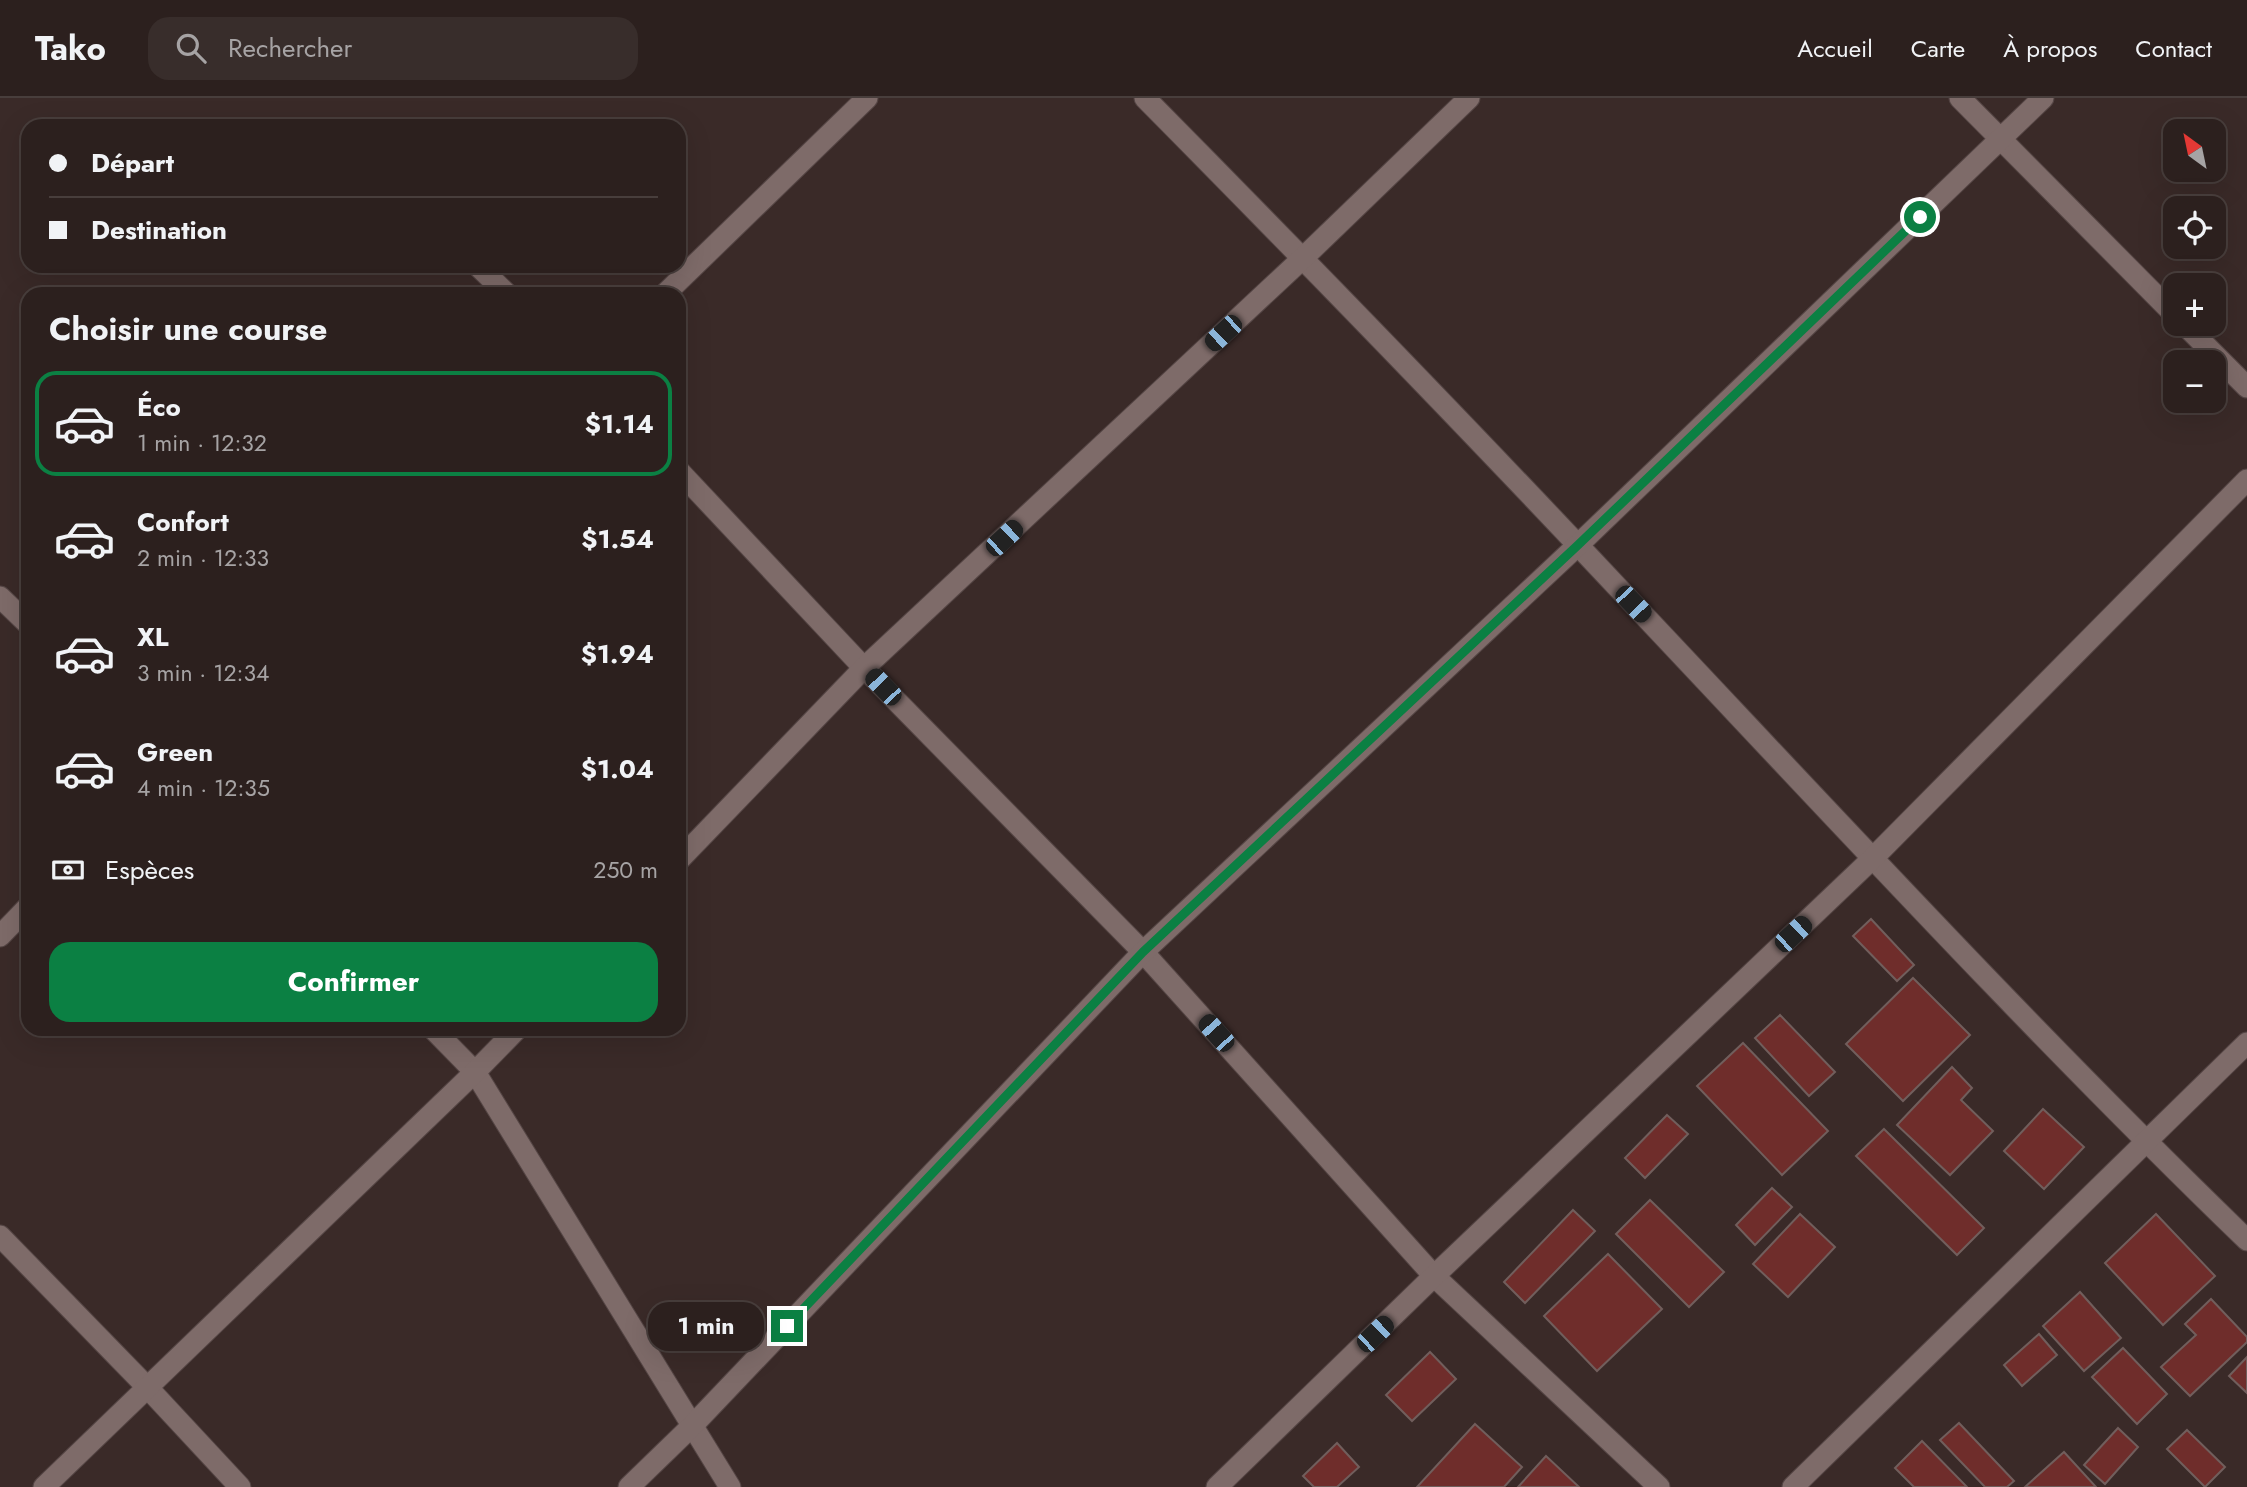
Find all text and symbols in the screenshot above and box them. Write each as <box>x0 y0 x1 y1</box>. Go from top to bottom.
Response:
search box <box>148 17 638 80</box>
text: Tako <box>35 25 106 72</box>
icon: search <box>172 29 210 67</box>
text: Rechercher <box>228 29 352 67</box>
text: Accueil <box>1797 31 1873 66</box>
text: Carte <box>1911 31 1965 66</box>
text: À propos <box>2003 31 2097 66</box>
text: Contact <box>2135 31 2212 66</box>
north arrow <box>2163 119 2226 182</box>
map controls <box>2163 119 2226 413</box>
text: Départ <box>91 144 174 182</box>
button: locate <box>2163 196 2226 259</box>
route start <box>1904 201 1936 233</box>
text: Destination <box>91 211 227 249</box>
button: + <box>2163 273 2226 336</box>
text: Choisir une course <box>49 306 327 352</box>
car <box>1201 311 1246 355</box>
button: − <box>2163 350 2226 413</box>
text: Éco <box>137 388 181 426</box>
icon: car <box>53 392 116 455</box>
text: $1.14 <box>585 405 654 443</box>
text: 1 min · 12:32 <box>137 426 267 460</box>
text: Confort <box>137 503 229 541</box>
icon: car <box>53 507 116 570</box>
car <box>982 516 1027 560</box>
text: $1.54 <box>581 520 654 558</box>
text: 2 min · 12:33 <box>137 541 269 575</box>
car <box>1611 582 1656 626</box>
text: XL <box>137 618 169 656</box>
icon: car <box>53 622 116 685</box>
text: $1.94 <box>581 635 654 673</box>
text: 3 min · 12:34 <box>137 656 269 690</box>
car <box>861 665 906 709</box>
text: Green <box>137 733 213 771</box>
icon: car <box>53 737 116 800</box>
text: $1.04 <box>581 750 654 788</box>
text: 4 min · 12:35 <box>137 771 270 805</box>
icon: cash <box>49 851 87 889</box>
text: Espèces <box>105 851 194 889</box>
text: 250 m <box>593 853 658 887</box>
car <box>1771 912 1816 956</box>
button: Confirmer <box>49 942 658 1022</box>
car <box>1195 1010 1238 1056</box>
callout: 1 min <box>647 1302 762 1350</box>
text: 1 min <box>677 1309 735 1343</box>
route end <box>771 1310 803 1342</box>
car <box>1353 1312 1398 1356</box>

